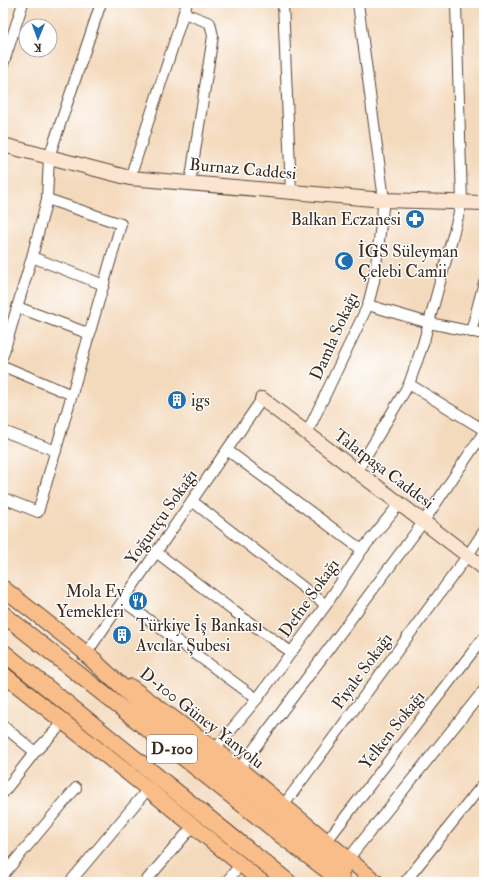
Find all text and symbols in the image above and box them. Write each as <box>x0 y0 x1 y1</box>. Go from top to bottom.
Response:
north arrow <box>18 18 58 58</box>
text: K <box>33 41 42 54</box>
street label: Burnaz Caddesi <box>189 154 298 184</box>
pharmacy icon: Balkan Eczanesi <box>404 208 426 230</box>
place label: Balkan Eczanesi <box>291 209 401 230</box>
place label: İGS Süleyman Çelebi Camii <box>358 240 458 282</box>
mosque icon: İGS Süleyman Çelebi Camii <box>333 250 355 272</box>
street label: Damla Sokağı <box>305 288 363 383</box>
building icon: igs <box>166 389 188 411</box>
place label: igs <box>191 390 210 411</box>
street label: Talatpaşa Caddesi <box>329 424 439 515</box>
street label: Yoğurtçu Sokağı <box>120 465 202 569</box>
street label: Defne Sokağı <box>274 554 344 641</box>
place label: Mola Ev Yemekleri <box>56 581 125 622</box>
restaurant icon: Mola Ev Yemekleri <box>127 590 149 612</box>
place label: Türkiye İş Bankası Avcılar Şubesi <box>135 614 263 656</box>
building icon: Türkiye İş Bankası Avcılar Şubesi <box>111 624 133 646</box>
street label: Piyale Sokağı <box>327 628 398 714</box>
street label: D-100 Güney Yanyolu <box>136 663 268 773</box>
street label: Yelken Sokağı <box>355 686 430 774</box>
road number: D-100 <box>147 735 197 763</box>

